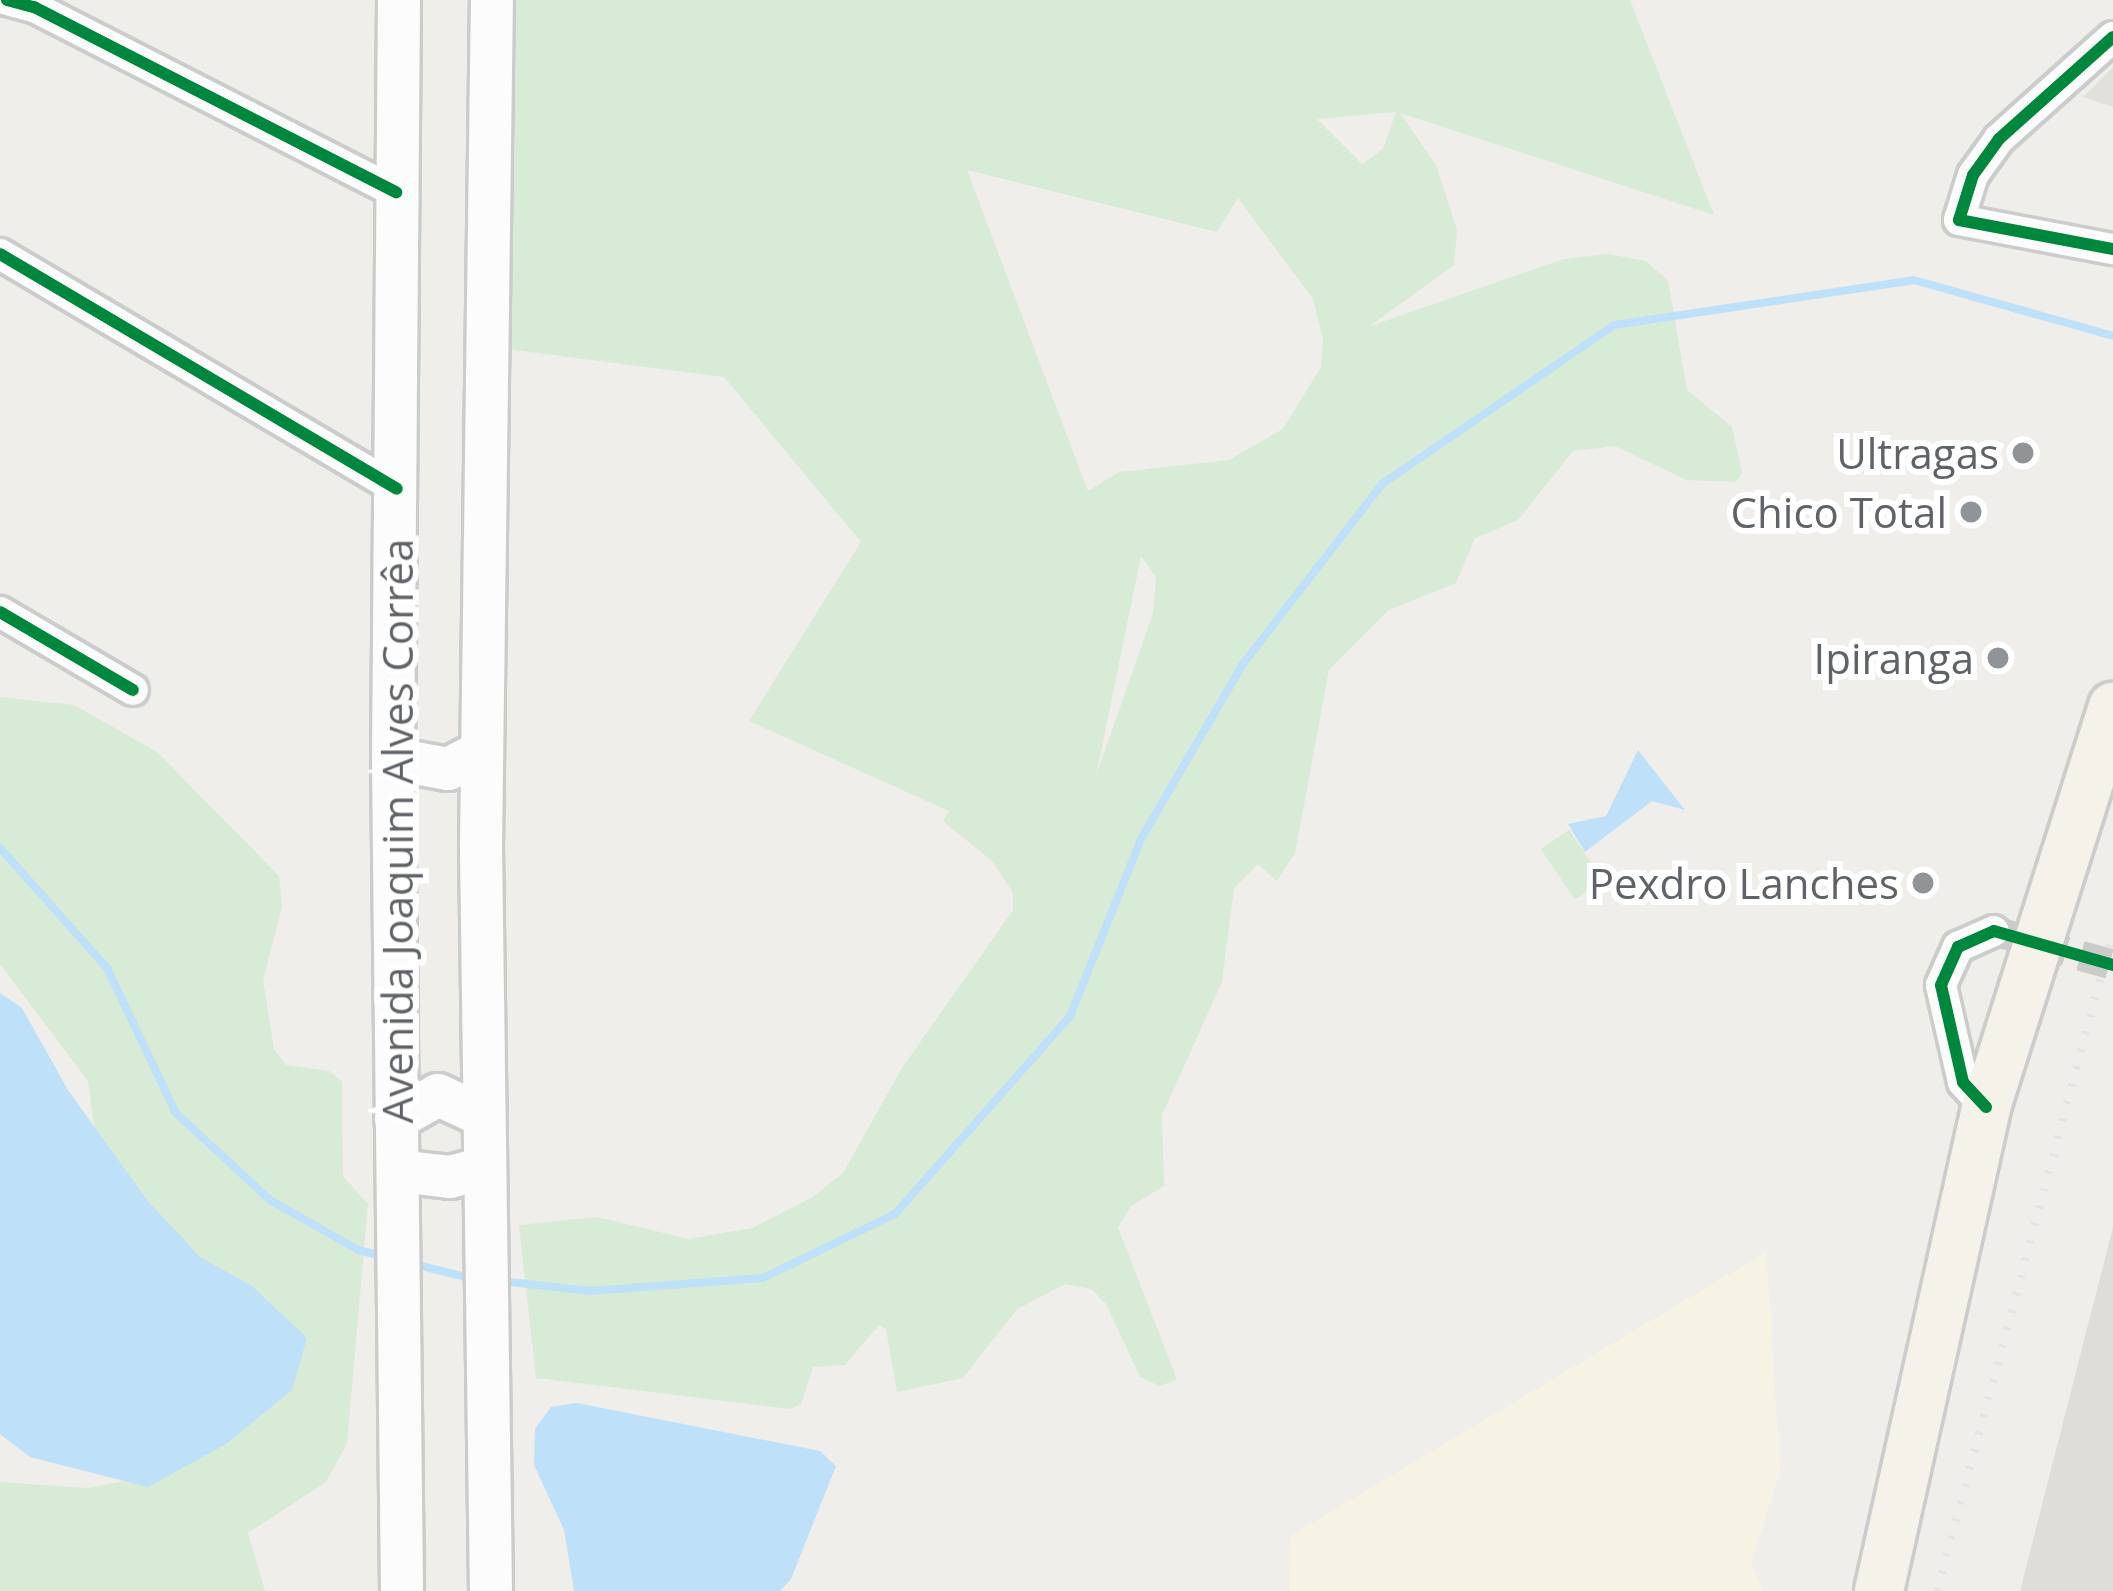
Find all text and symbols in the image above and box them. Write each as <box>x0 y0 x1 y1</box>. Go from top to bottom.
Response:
place label: Ultragas <box>1836 428 1999 478</box>
marker: Ultragas <box>2010 440 2036 466</box>
place label: Chico Total <box>1731 487 1947 537</box>
marker: Chico Total <box>1958 499 1984 525</box>
street label: Avenida Joaquim Alves Corrêa <box>372 539 422 1123</box>
place label: Ipiranga <box>1814 633 1974 683</box>
marker: Ipiranga <box>1985 645 2011 671</box>
place label: Pexdro Lanches <box>1589 858 1899 908</box>
marker: Pexdro Lanches <box>1910 870 1936 896</box>

